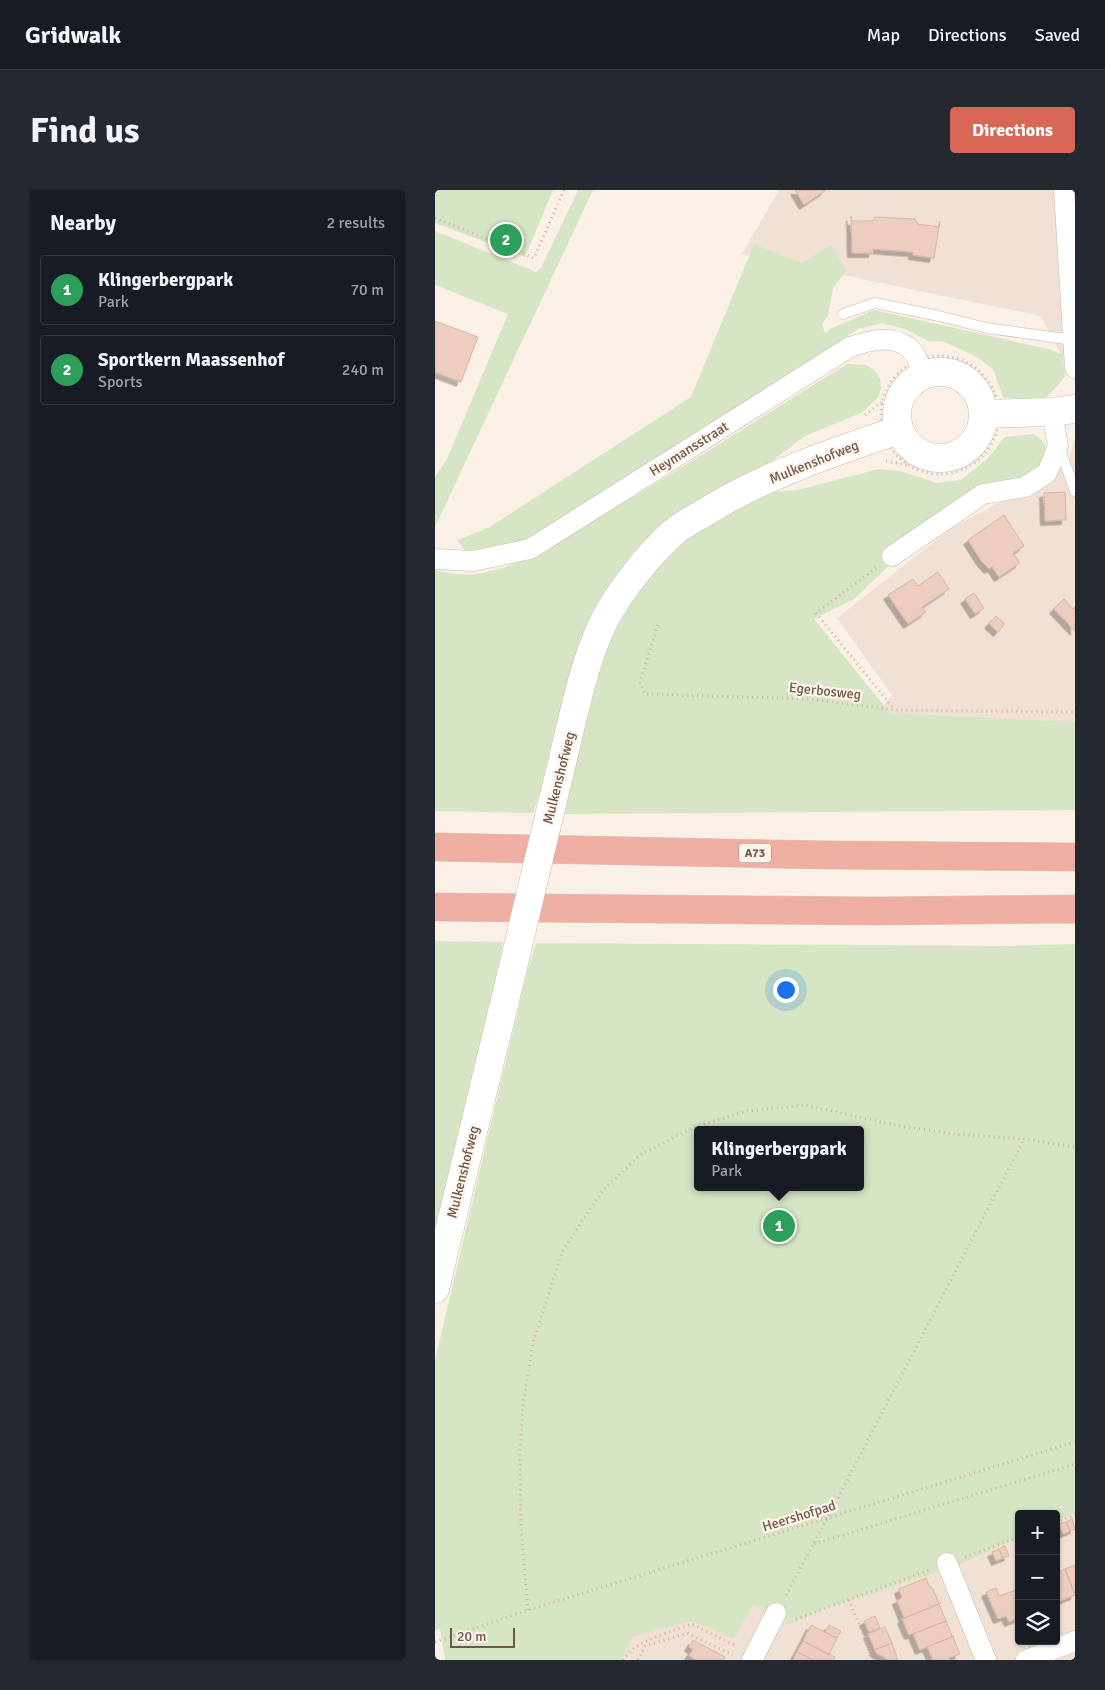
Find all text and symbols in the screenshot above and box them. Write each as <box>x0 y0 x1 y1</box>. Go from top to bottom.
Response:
text: Gridwalk <box>25 20 121 50</box>
text: Map <box>867 24 900 46</box>
text: Directions <box>928 24 1007 46</box>
text: Saved <box>1035 24 1080 46</box>
button: Directions <box>950 107 1075 153</box>
text: Find us <box>30 109 140 152</box>
text: Nearby <box>50 210 116 236</box>
text: 2 results <box>326 213 385 233</box>
pin: 2 <box>490 221 522 259</box>
text: Klingerbergpark <box>98 268 233 292</box>
text: 1 <box>63 280 71 300</box>
text: 70 m <box>350 280 384 300</box>
text: Park <box>98 292 129 312</box>
text: Sportkern Maassenhof <box>98 348 284 372</box>
text: 2 <box>63 360 71 380</box>
text: 240 m <box>342 360 384 380</box>
text: Sports <box>98 372 143 392</box>
street label: Heymansstraat <box>646 418 732 480</box>
street label: Mulkenshofweg <box>767 436 861 488</box>
street label: Egerbosweg <box>788 679 862 703</box>
street label: Mulkenshofweg <box>539 730 579 826</box>
road number: A73 <box>739 844 771 862</box>
your location <box>773 977 799 1003</box>
street label: Mulkenshofweg <box>443 1124 483 1220</box>
popup <box>694 1126 864 1191</box>
text: Klingerbergpark <box>711 1137 847 1161</box>
text: Park <box>711 1161 742 1181</box>
pin: 1 <box>763 1207 795 1245</box>
street label: Heershofpad <box>760 1497 838 1535</box>
map controls <box>1015 1510 1060 1645</box>
button: + <box>1015 1510 1060 1555</box>
button: − <box>1015 1555 1060 1600</box>
button: layers <box>1015 1600 1060 1645</box>
scale bar <box>450 1625 515 1648</box>
text: 20 m <box>457 1628 486 1645</box>

